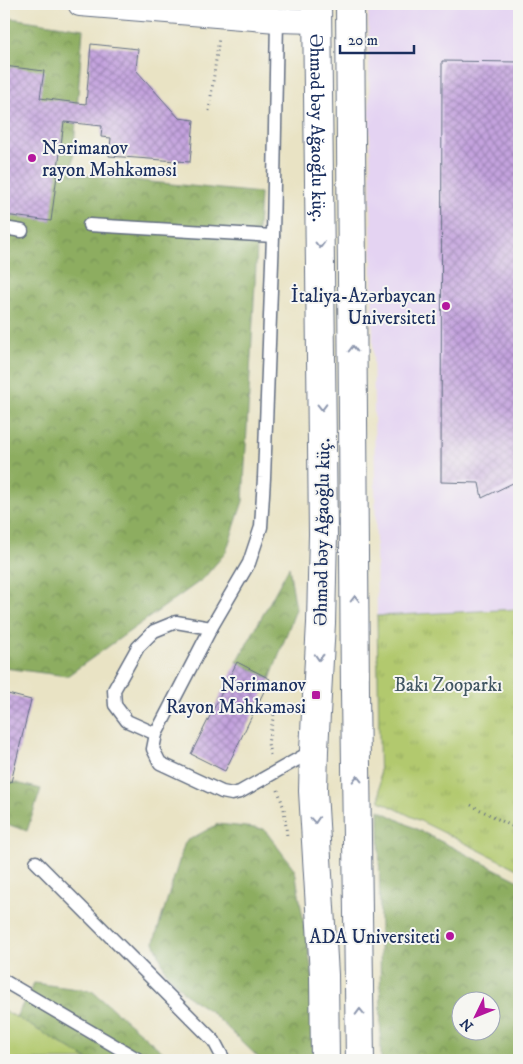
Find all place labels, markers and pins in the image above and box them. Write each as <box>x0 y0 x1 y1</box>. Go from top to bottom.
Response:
place label: Nərimanov rayon Məhkəməsi <box>42 137 177 182</box>
marker: Nərimanov rayon Məhkəməsi <box>26 152 38 164</box>
place label: İtaliya-Azərbaycan Universiteti <box>291 284 436 330</box>
marker: İtaliya-Azərbaycan Universiteti <box>440 300 452 312</box>
place label: Nərimanov Rayon Məhkəməsi <box>166 674 307 719</box>
marker: Nərimanov Rayon Məhkəməsi <box>310 689 322 701</box>
place label: ADA Universiteti <box>309 926 440 949</box>
marker: ADA Universiteti <box>444 930 456 942</box>

